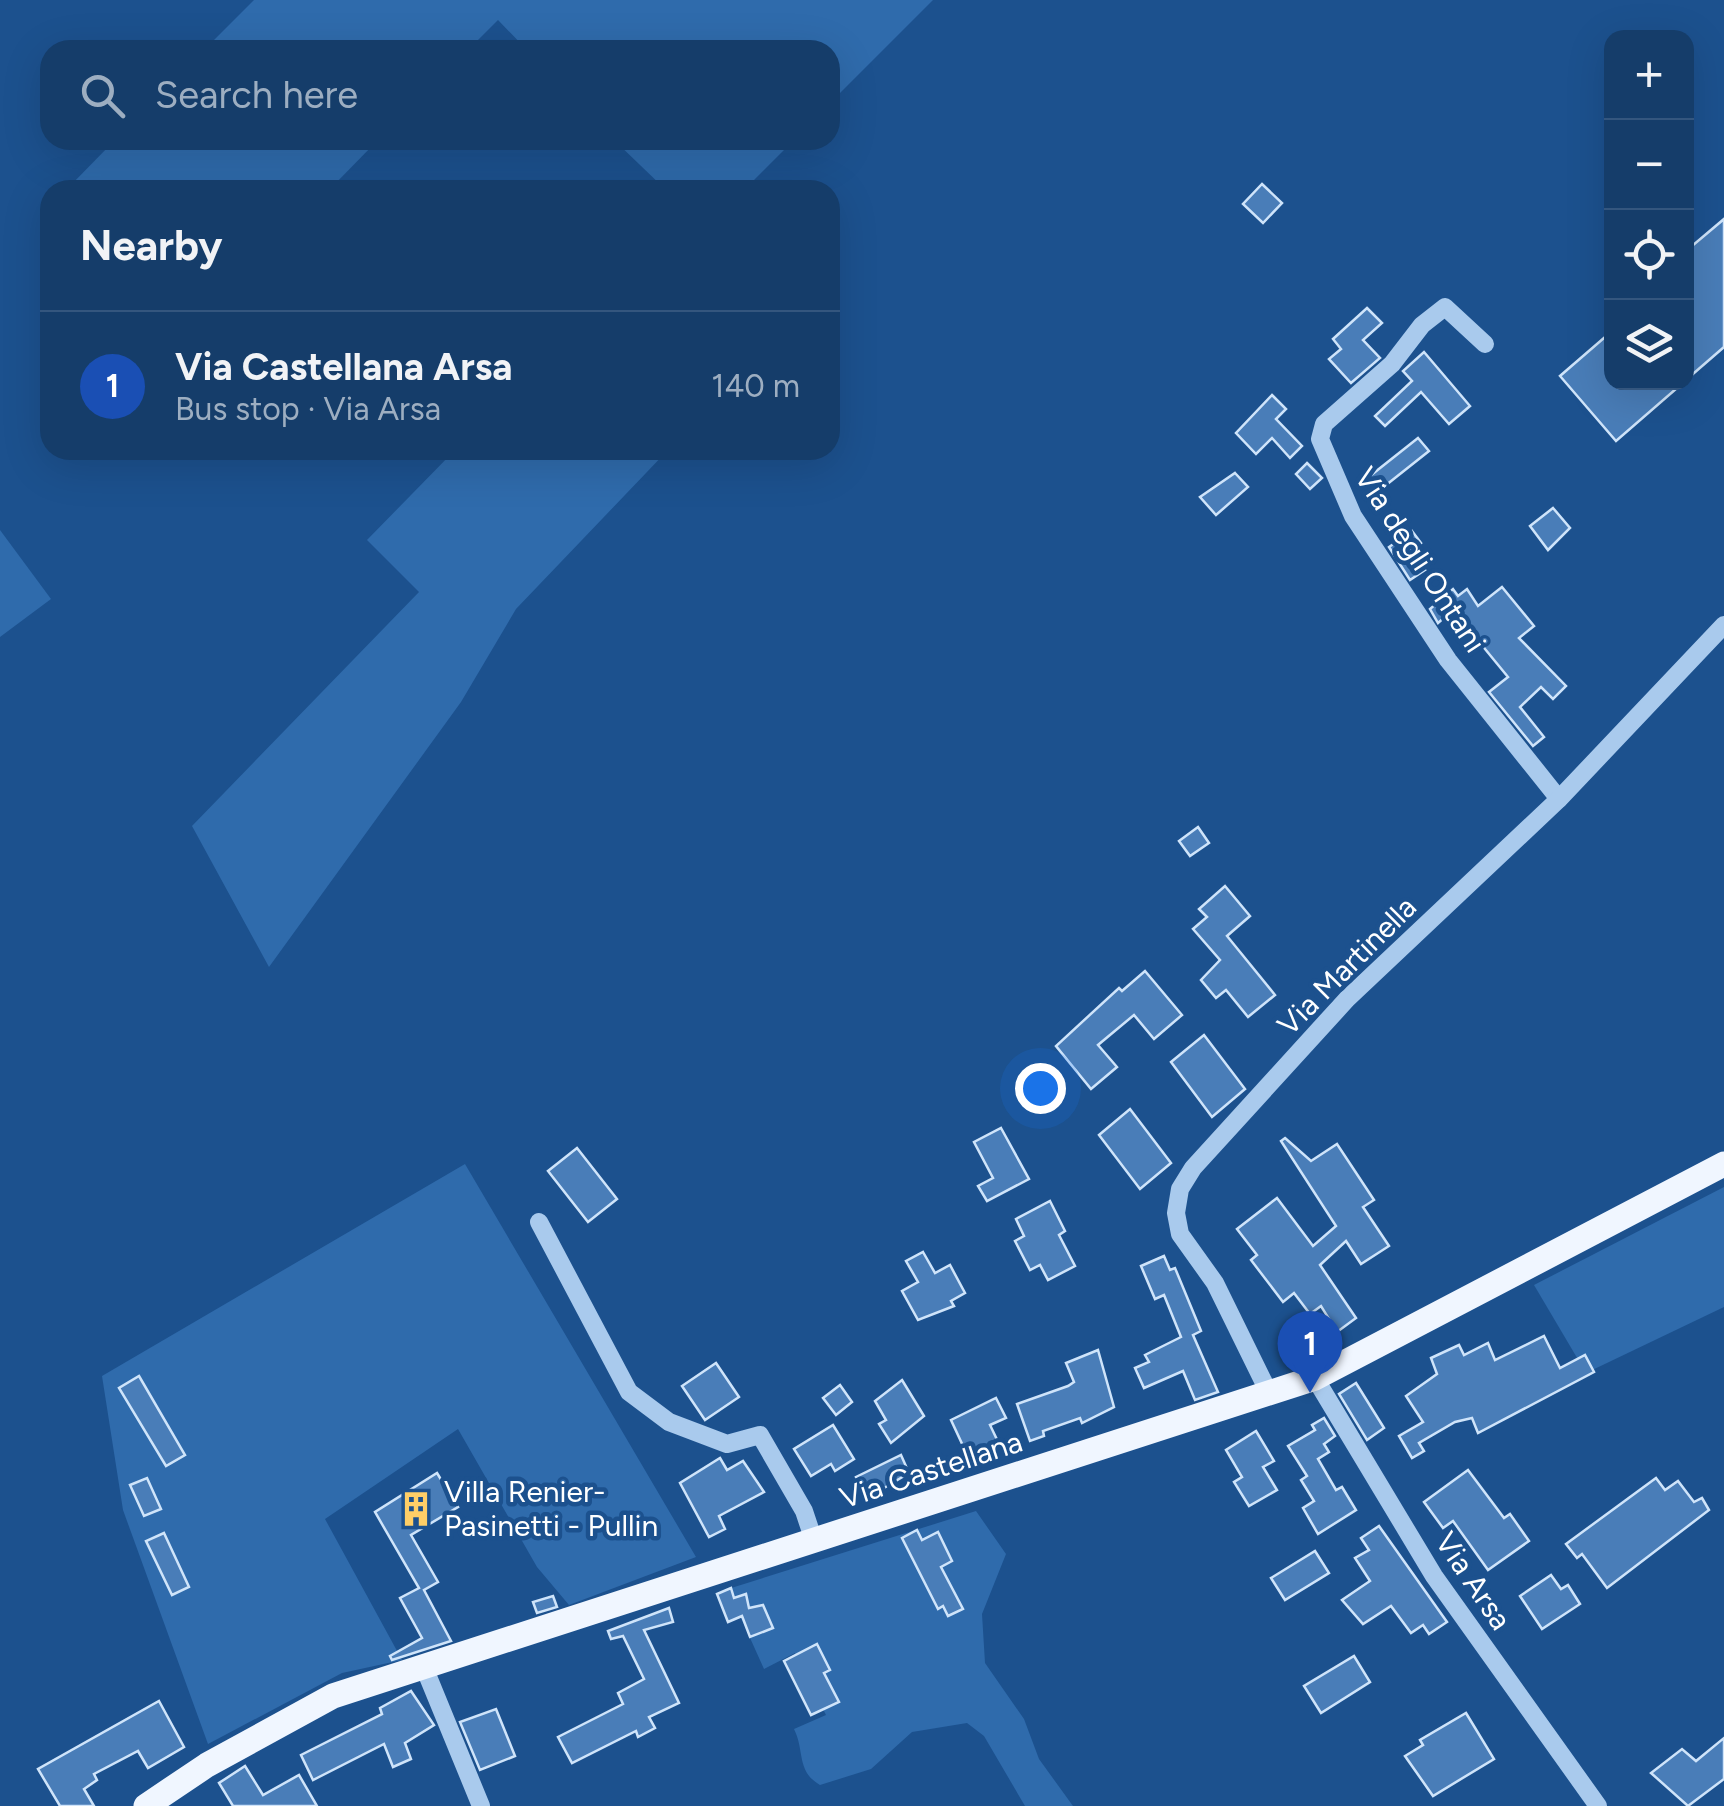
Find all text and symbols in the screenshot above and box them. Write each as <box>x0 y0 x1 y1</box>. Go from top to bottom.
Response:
map controls <box>1604 30 1694 390</box>
button: + <box>1604 30 1694 120</box>
search box <box>40 40 840 150</box>
icon: search <box>75 68 130 123</box>
text: Search here <box>155 72 358 118</box>
button: − <box>1604 120 1694 210</box>
button: locate <box>1604 210 1694 300</box>
text: Nearby <box>80 220 222 271</box>
button: layers <box>1604 300 1694 390</box>
text: Via Castellana Arsa <box>175 344 513 390</box>
text: 1 <box>106 367 119 405</box>
text: 140 m <box>711 367 800 405</box>
text: Bus stop · Via Arsa <box>175 390 441 428</box>
street label: Via degli Ontani <box>1347 460 1494 659</box>
street label: Via Martinella <box>1269 888 1424 1043</box>
your location <box>1015 1063 1066 1114</box>
pin: 1 <box>1278 1310 1342 1393</box>
street label: Via Castellana <box>835 1423 1027 1516</box>
place label: Villa Renier- Pasinetti - Pullin <box>444 1473 658 1544</box>
building icon: Villa Renier- Pasinetti - Pullin <box>397 1490 435 1528</box>
street label: Via Arsa <box>1427 1525 1520 1637</box>

